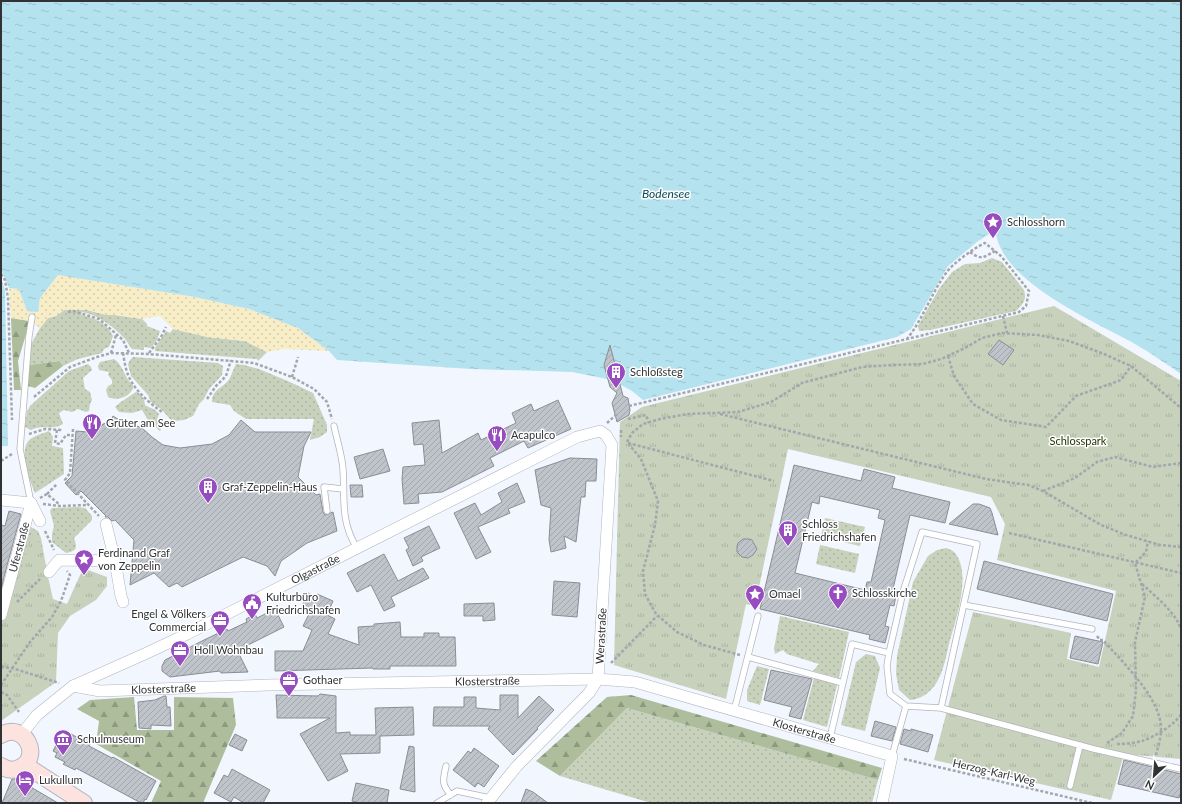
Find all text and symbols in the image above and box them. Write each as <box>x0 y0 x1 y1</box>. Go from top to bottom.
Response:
water label: Bodensee <box>642 186 690 201</box>
place icon: Schlosshorn <box>982 211 1004 239</box>
place label: Schlosshorn <box>1007 215 1065 228</box>
building icon: Schloßsteg <box>605 361 627 389</box>
place label: Schloßsteg <box>630 365 683 378</box>
restaurant icon: Grüter am See <box>81 412 103 440</box>
place label: Grüter am See <box>106 416 175 429</box>
restaurant icon: Acapulco <box>486 424 508 452</box>
place label: Acapulco <box>511 428 555 441</box>
park label: Schlosspark <box>1050 434 1107 447</box>
building icon: Graf-Zeppelin-Haus <box>197 476 219 504</box>
place label: Graf-Zeppelin-Haus <box>222 480 318 493</box>
place label: Schloss Friedrichshafen <box>802 517 876 543</box>
building icon: Schloss Friedrichshafen <box>777 519 799 547</box>
street label: Uferstraße <box>6 520 32 574</box>
place label: Ferdinand Graf von Zeppelin <box>98 546 170 572</box>
place icon: Ferdinand Graf von Zeppelin <box>73 548 95 576</box>
street label: Olgastraße <box>289 551 342 586</box>
church icon: Schlosskirche <box>827 582 849 610</box>
place icon: Omael <box>744 583 766 611</box>
place label: Schlosskirche <box>852 586 917 599</box>
place label: Omael <box>769 587 801 600</box>
place label: Kulturbüro Friedrichshafen <box>266 590 340 616</box>
public building icon: Kulturbüro Friedrichshafen <box>241 592 263 620</box>
place label: Engel & Völkers Commercial <box>131 607 206 633</box>
street label: Werastraße <box>593 607 608 664</box>
office icon: Engel & Völkers Commercial <box>209 609 231 637</box>
office icon: Holl Wohnbau <box>169 639 191 667</box>
place label: Holl Wohnbau <box>194 643 263 656</box>
office icon: Gothaer <box>278 669 300 697</box>
place label: Gothaer <box>303 673 342 686</box>
street label: Klosterstraße <box>455 673 520 688</box>
street label: Klosterstraße <box>131 681 196 696</box>
street label: Klosterstraße <box>772 715 838 746</box>
museum icon: Schulmuseum <box>52 728 74 756</box>
place label: Schulmuseum <box>77 732 144 745</box>
street label: Herzog-Karl-Weg <box>952 756 1037 787</box>
north arrow <box>1134 756 1174 796</box>
hotel icon: Lukullum <box>14 769 36 797</box>
place label: Lukullum <box>39 773 83 786</box>
text: N <box>1143 778 1156 793</box>

